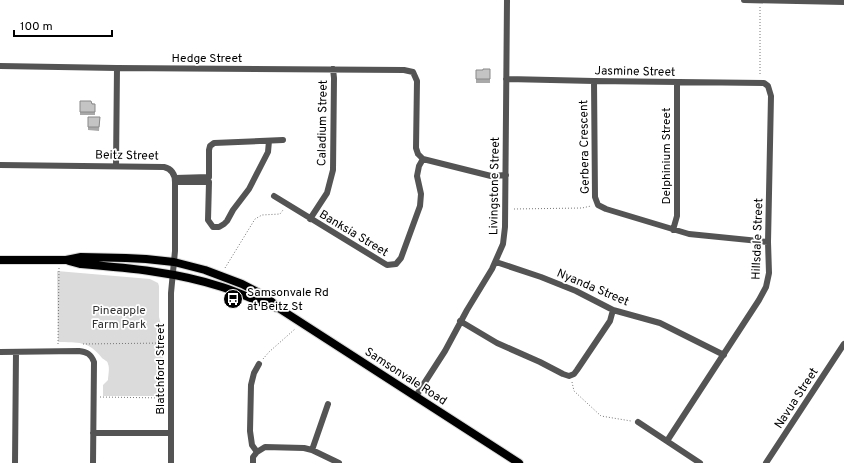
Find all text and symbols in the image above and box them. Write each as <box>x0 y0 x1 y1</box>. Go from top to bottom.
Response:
scale bar <box>14 12 112 38</box>
text: 100 m <box>20 19 53 35</box>
street label: Hedge Street <box>172 51 242 67</box>
street label: Jasmine Street <box>594 63 676 81</box>
street label: Caladium Street <box>314 80 332 166</box>
street label: Gerbera Crescent <box>576 100 594 194</box>
street label: Delphinium Street <box>659 108 675 204</box>
street label: Livingstone Street <box>486 137 504 235</box>
street label: Beitz Street <box>95 147 159 165</box>
street label: Hillsdale Street <box>749 198 767 280</box>
street label: Banksia Street <box>316 207 391 261</box>
street label: Nyanda Street <box>554 266 631 310</box>
place label: Samsonvale Rd at Beitz St <box>247 285 329 315</box>
bus stop icon: Samsonvale Rd at Beitz St <box>222 288 244 310</box>
park label: Pineapple Farm Park <box>92 303 146 333</box>
street label: Blatchford Street <box>153 323 169 415</box>
street label: Samsonvale Road <box>361 344 450 409</box>
street label: Navua Street <box>771 365 822 432</box>

